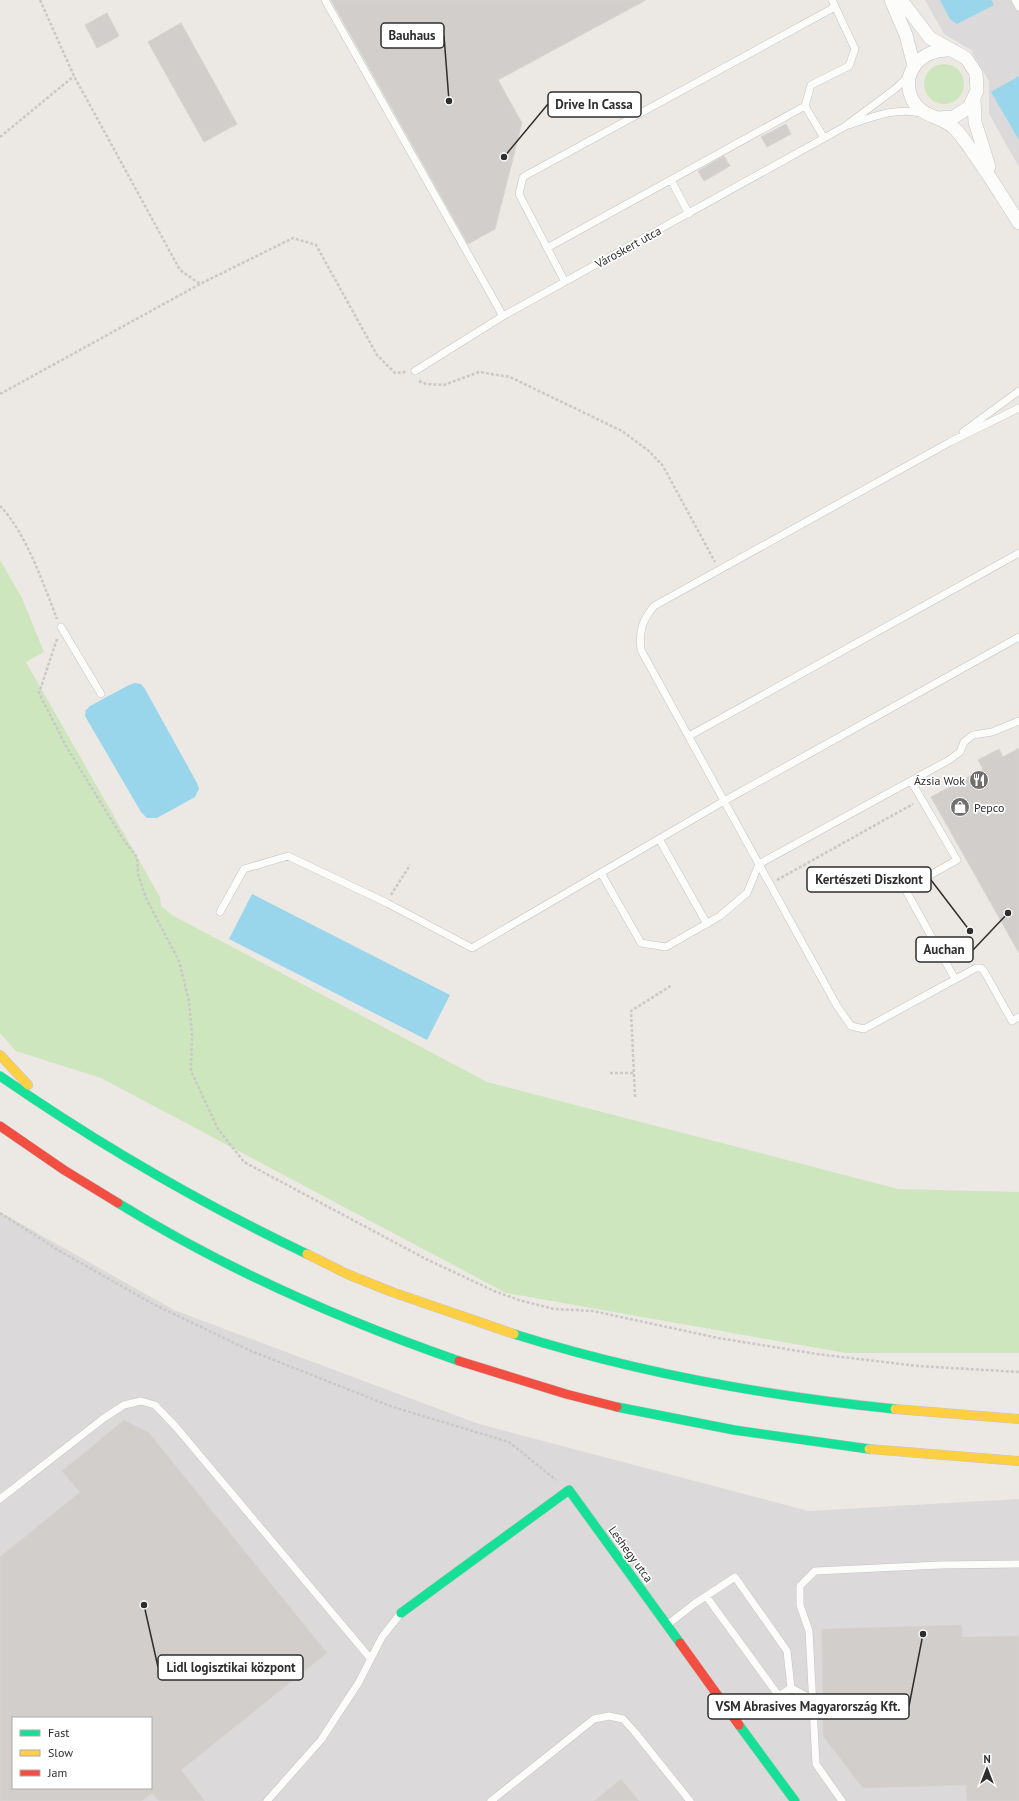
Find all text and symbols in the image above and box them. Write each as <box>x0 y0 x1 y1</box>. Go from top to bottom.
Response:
callout: Bauhaus <box>381 23 444 48</box>
text: Bauhaus <box>388 27 436 44</box>
callout: Drive In Cassa <box>548 92 641 117</box>
text: Drive In Cassa <box>555 96 633 113</box>
street label: Városkert utca <box>592 223 664 272</box>
restaurant icon: Ázsia Wok <box>968 769 990 791</box>
place label: Ázsia Wok <box>914 773 965 788</box>
shop icon: Pepco <box>949 796 971 818</box>
place label: Pepco <box>974 800 1004 815</box>
callout: Kertészeti Diszkont <box>807 867 931 892</box>
text: Kertészeti Diszkont <box>815 871 923 888</box>
callout: Auchan <box>916 937 973 962</box>
text: Auchan <box>923 941 965 958</box>
street label: Leshegy utca <box>606 1523 656 1585</box>
callout: Lidl logisztikai központ <box>158 1655 303 1680</box>
text: Lidl logisztikai központ <box>166 1659 296 1676</box>
callout: VSM Abrasives Magyarország Kft. <box>708 1694 909 1719</box>
text: VSM Abrasives Magyarország Kft. <box>715 1698 900 1715</box>
legend <box>12 1717 152 1789</box>
text: Fast <box>48 1725 69 1740</box>
text: Slow <box>48 1745 73 1760</box>
north arrow <box>967 1749 1007 1789</box>
text: N <box>983 1752 991 1766</box>
text: Jam <box>47 1765 67 1780</box>

